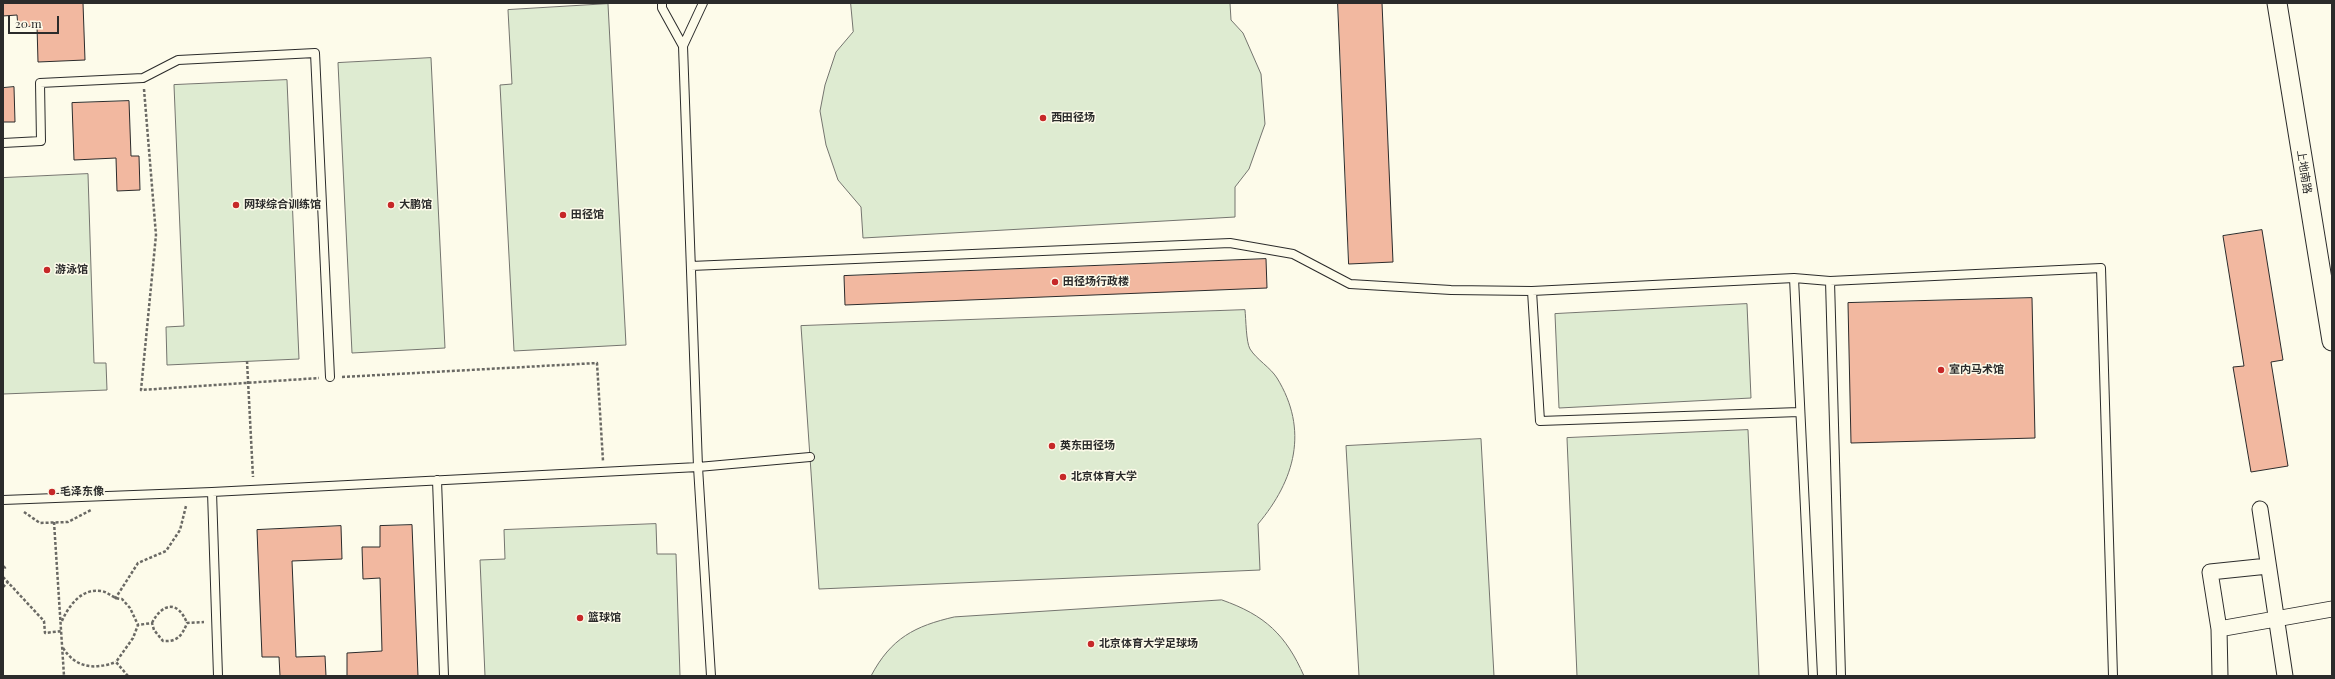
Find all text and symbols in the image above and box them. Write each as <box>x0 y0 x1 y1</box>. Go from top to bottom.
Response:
scale bar <box>10 8 61 34</box>
text: 20 m <box>15 15 42 31</box>
place label: 西田径场 <box>1051 111 1095 125</box>
marker: 西田径场 <box>1038 113 1048 123</box>
street label: 上地南路 <box>2294 149 2314 195</box>
place label: 网球综合训练馆 <box>244 198 321 212</box>
place label: 大鹏馆 <box>399 198 432 212</box>
marker: 网球综合训练馆 <box>231 200 241 210</box>
marker: 大鹏馆 <box>386 200 396 210</box>
place label: 田径馆 <box>571 208 604 222</box>
marker: 田径馆 <box>558 210 568 220</box>
place label: 游泳馆 <box>55 263 88 277</box>
marker: 游泳馆 <box>42 265 52 275</box>
place label: 田径场行政楼 <box>1063 275 1129 289</box>
marker: 田径场行政楼 <box>1050 277 1060 287</box>
place label: 室内马术馆 <box>1949 363 2004 377</box>
marker: 室内马术馆 <box>1936 365 1946 375</box>
place label: 英东田径场 <box>1060 439 1115 453</box>
marker: 英东田径场 <box>1047 441 1057 451</box>
place label: 北京体育大学 <box>1071 470 1137 484</box>
marker: 北京体育大学 <box>1058 472 1068 482</box>
place label: 毛泽东像 <box>60 485 104 499</box>
marker: 毛泽东像 <box>47 487 57 497</box>
place label: 篮球馆 <box>588 611 621 625</box>
marker: 篮球馆 <box>575 613 585 623</box>
place label: 北京体育大学足球场 <box>1099 637 1198 651</box>
marker: 北京体育大学足球场 <box>1086 639 1096 649</box>

